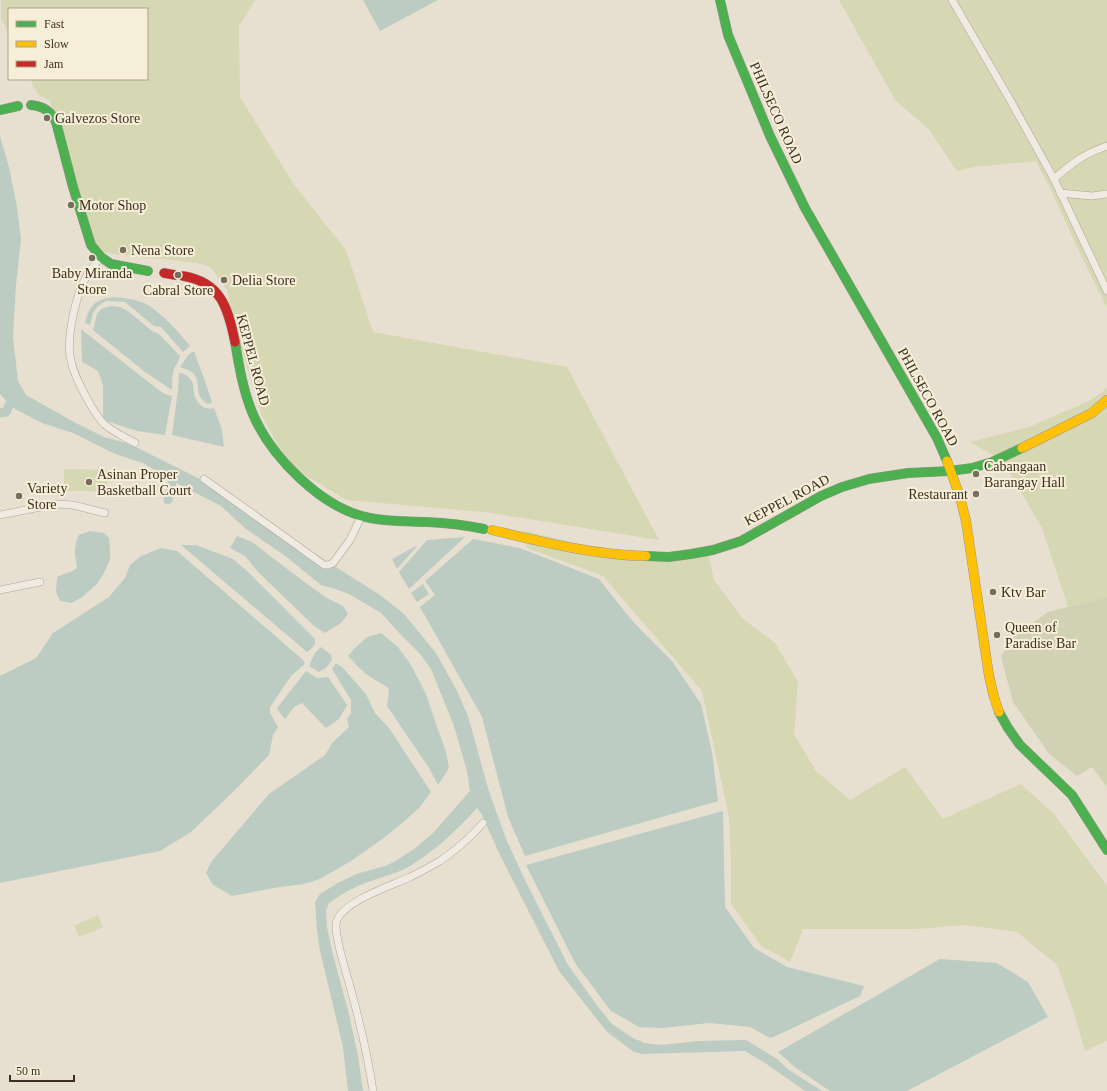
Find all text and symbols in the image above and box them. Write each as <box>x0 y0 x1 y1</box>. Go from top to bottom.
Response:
legend <box>8 8 148 80</box>
text: Fast <box>44 17 65 31</box>
text: Slow <box>44 37 69 51</box>
text: Jam <box>44 57 64 71</box>
street label: PHILSECO ROAD <box>747 60 805 166</box>
place label: Galvezos Store <box>55 111 140 126</box>
marker: Galvezos Store <box>42 113 52 123</box>
place label: Motor Shop <box>79 198 146 213</box>
marker: Motor Shop <box>66 200 76 210</box>
place label: Nena Store <box>131 243 194 258</box>
marker: Nena Store <box>118 245 128 255</box>
marker: Baby Miranda Store <box>87 253 97 263</box>
place label: Baby Miranda Store <box>52 266 133 297</box>
marker: Cabral Store <box>173 270 183 280</box>
place label: Delia Store <box>232 273 295 288</box>
marker: Delia Store <box>219 275 229 285</box>
place label: Cabral Store <box>143 283 213 298</box>
street label: KEPPEL ROAD <box>234 313 272 407</box>
street label: PHILSECO ROAD <box>895 345 961 449</box>
place label: Cabangaan Barangay Hall <box>984 459 1065 490</box>
place label: Asinan Proper Basketball Court <box>97 467 192 498</box>
marker: Cabangaan Barangay Hall <box>971 469 981 479</box>
street label: KEPPEL ROAD <box>742 471 832 529</box>
marker: Asinan Proper Basketball Court <box>84 477 94 487</box>
place label: Variety Store <box>27 481 67 512</box>
place label: Restaurant <box>908 487 968 502</box>
marker: Restaurant <box>971 489 981 499</box>
marker: Variety Store <box>14 491 24 501</box>
place label: Ktv Bar <box>1001 585 1046 600</box>
marker: Ktv Bar <box>988 587 998 597</box>
place label: Queen of Paradise Bar <box>1005 620 1076 651</box>
marker: Queen of Paradise Bar <box>992 630 1002 640</box>
scale bar <box>10 1057 74 1083</box>
text: 50 m <box>16 1064 41 1078</box>

